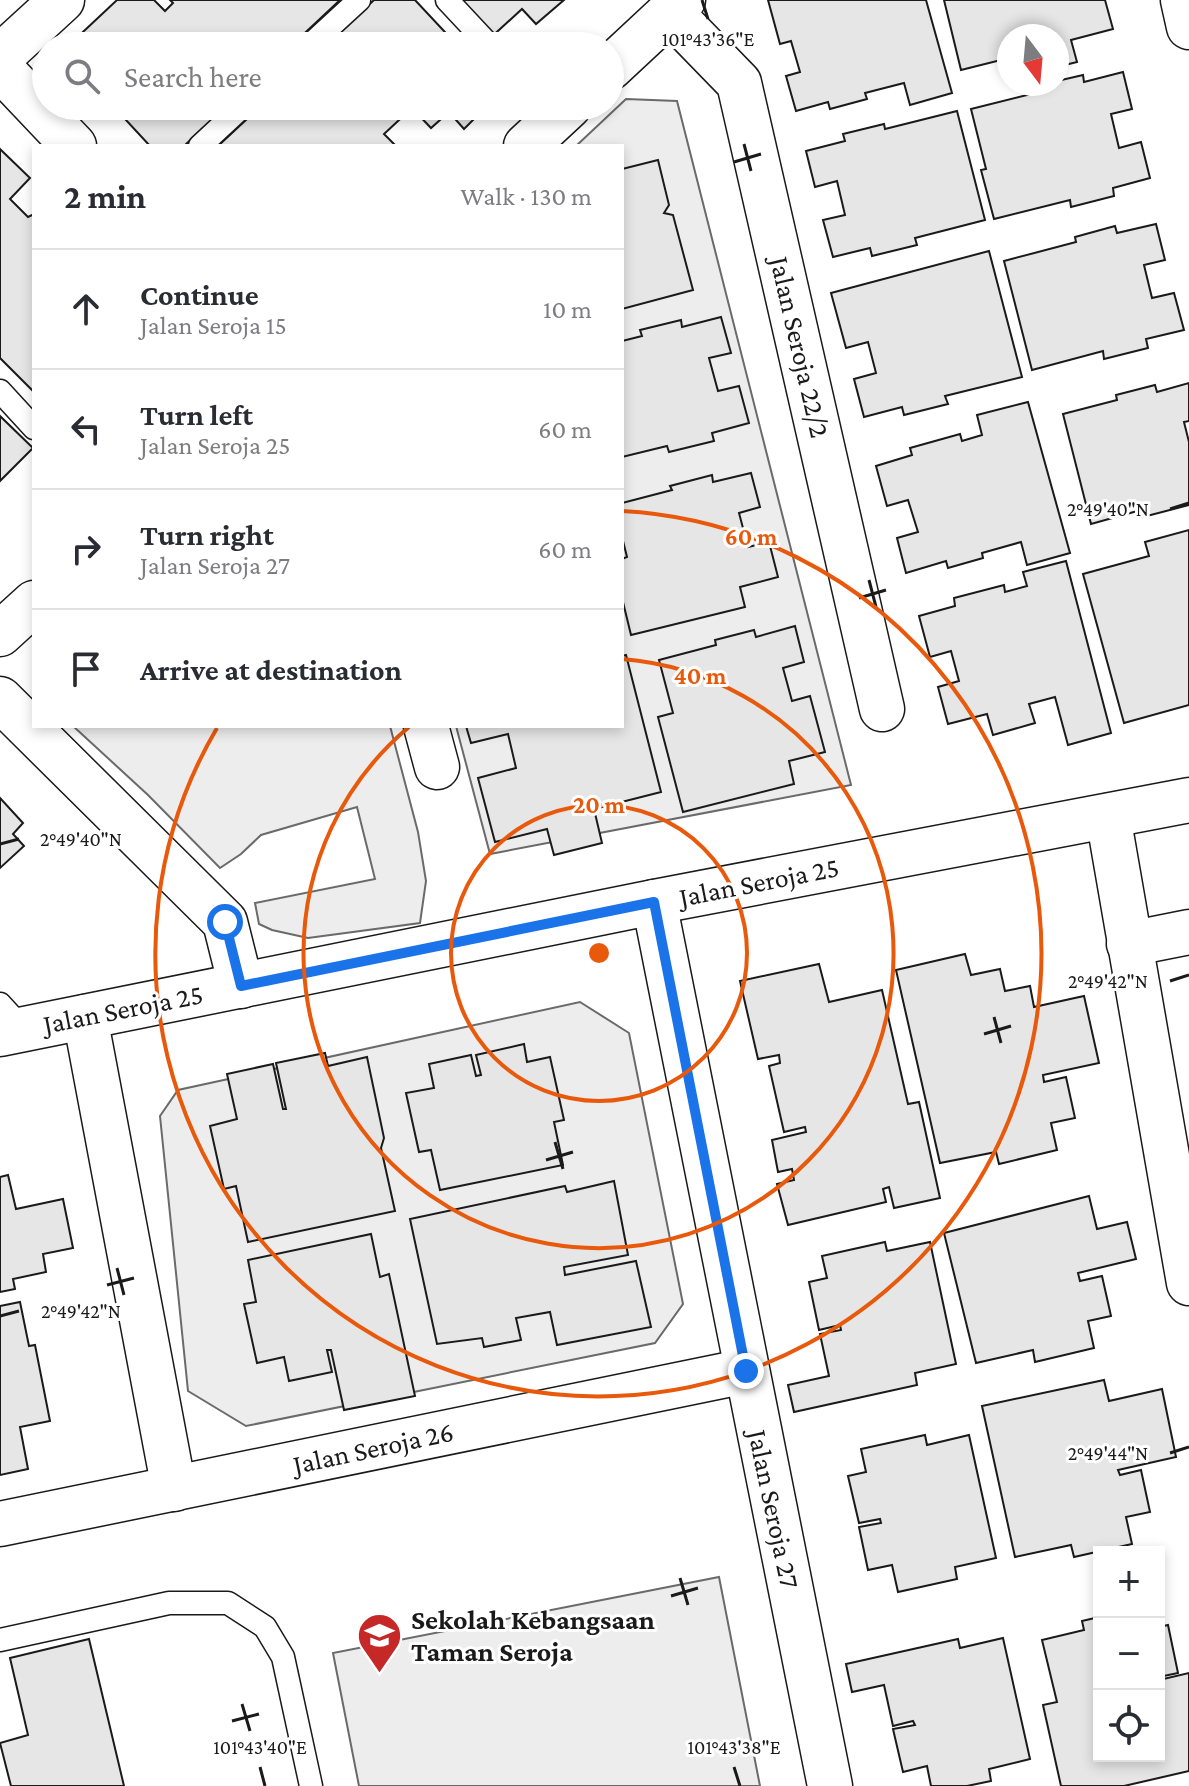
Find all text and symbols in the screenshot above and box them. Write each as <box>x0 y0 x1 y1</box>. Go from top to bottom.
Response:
north arrow <box>997 24 1069 96</box>
text: 101°43'36"E <box>662 28 754 50</box>
search box <box>32 32 624 120</box>
icon: search <box>60 54 104 98</box>
text: Search here <box>124 60 262 93</box>
text: 2 min <box>64 178 146 215</box>
text: Walk · 130 m <box>461 182 592 211</box>
street label: Jalan Seroja 22/2 <box>763 250 836 441</box>
text: Continue <box>140 278 259 311</box>
icon: ahead <box>64 287 108 331</box>
text: 10 m <box>543 295 592 324</box>
text: Jalan Seroja 15 <box>140 311 287 340</box>
text: Turn left <box>140 398 253 431</box>
icon: left <box>64 407 108 451</box>
text: 60 m <box>538 415 592 444</box>
text: Jalan Seroja 25 <box>140 431 291 460</box>
text: 2°49'40"N <box>1067 498 1149 520</box>
text: Turn right <box>140 518 274 551</box>
text: 60 m <box>725 523 778 550</box>
icon: right <box>64 527 108 571</box>
text: 60 m <box>538 535 592 564</box>
text: Jalan Seroja 27 <box>140 551 290 580</box>
icon: arrive <box>64 647 108 691</box>
text: Arrive at destination <box>140 653 402 686</box>
text: 40 m <box>674 662 727 689</box>
text: 20 m <box>573 791 626 818</box>
text: 2°49'40"N <box>40 828 122 850</box>
street label: Jalan Seroja 25 <box>673 851 842 913</box>
route start <box>207 904 243 940</box>
centre of rings <box>585 939 613 967</box>
text: 2°49'42"N <box>1068 970 1148 992</box>
street label: Jalan Seroja 25 <box>37 978 206 1040</box>
text: 2°49'42"N <box>41 1300 121 1322</box>
route end <box>728 1353 764 1389</box>
street label: Jalan Seroja 26 <box>287 1416 456 1481</box>
street label: Jalan Seroja 27 <box>741 1424 806 1591</box>
text: 2°49'44"N <box>1068 1442 1148 1464</box>
map controls <box>1093 1546 1165 1762</box>
button: + <box>1093 1546 1165 1618</box>
place label: Sekolah Kebangsaan Taman Seroja <box>411 1604 655 1667</box>
school or university icon: Sekolah Kebangsaan Taman Seroja <box>356 1611 404 1674</box>
button: − <box>1093 1618 1165 1690</box>
button: locate <box>1093 1690 1165 1762</box>
text: 101°43'40"E <box>213 1736 307 1758</box>
text: 101°43'38"E <box>687 1736 781 1758</box>

